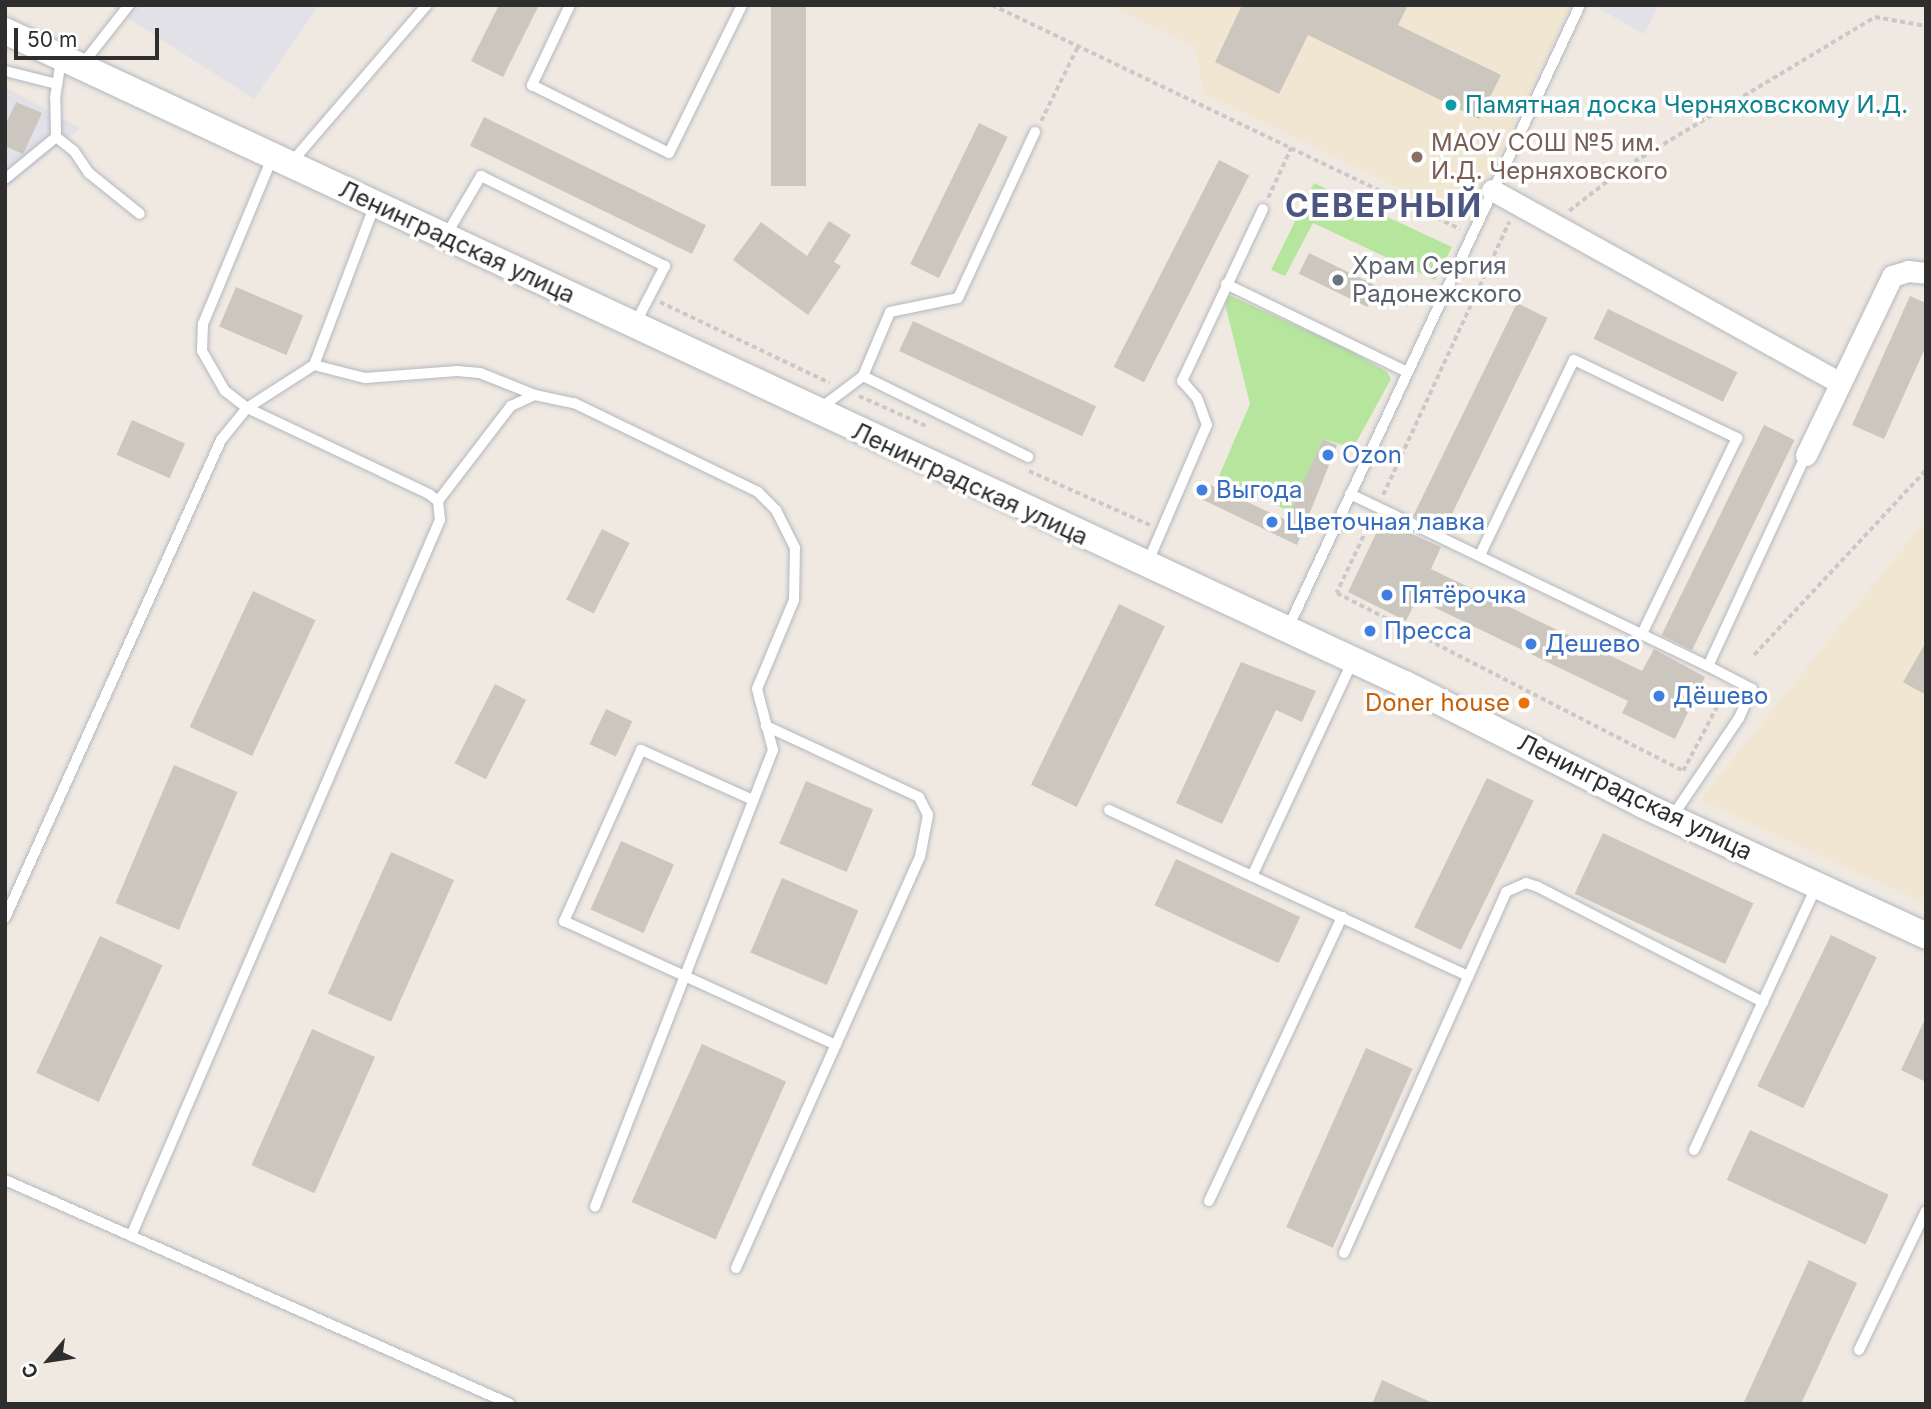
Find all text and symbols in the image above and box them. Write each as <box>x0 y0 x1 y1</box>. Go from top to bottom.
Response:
scale bar <box>18 14 163 58</box>
text: 50 m <box>27 27 77 52</box>
place label: Памятная доска Черняховскому И.Д. <box>1465 91 1908 119</box>
marker: Памятная доска Черняховскому И.Д. <box>1443 97 1459 113</box>
place label: МАОУ СОШ №5 им. И.Д. Черняховского <box>1431 129 1668 185</box>
marker: МАОУ СОШ №5 им. И.Д. Черняховского <box>1409 149 1425 165</box>
street label: Ленинградская улица <box>334 175 580 309</box>
district label: СЕВЕРНЫЙ <box>1286 187 1482 225</box>
place label: Храм Сергия Радонежского <box>1352 252 1522 308</box>
marker: Храм Сергия Радонежского <box>1330 272 1346 288</box>
street label: Ленинградская улица <box>847 417 1093 551</box>
place label: Ozon <box>1342 441 1402 469</box>
marker: Ozon <box>1320 447 1336 463</box>
place label: Выгода <box>1216 476 1302 504</box>
marker: Выгода <box>1194 482 1210 498</box>
place label: Цветочная лавка <box>1286 508 1485 536</box>
marker: Цветочная лавка <box>1264 514 1280 530</box>
place label: Пятёрочка <box>1401 581 1527 609</box>
marker: Пятёрочка <box>1379 587 1395 603</box>
place label: Пресса <box>1384 617 1472 645</box>
marker: Пресса <box>1362 623 1378 639</box>
place label: Дешево <box>1545 630 1640 658</box>
marker: Дешево <box>1523 636 1539 652</box>
place label: Дёшево <box>1673 682 1768 710</box>
marker: Дёшево <box>1651 688 1667 704</box>
place label: Doner house <box>1365 689 1510 717</box>
marker: Doner house <box>1516 695 1532 711</box>
street label: Ленинградская улица <box>1513 728 1757 866</box>
north arrow <box>14 1325 84 1395</box>
text: С <box>17 1359 44 1382</box>

